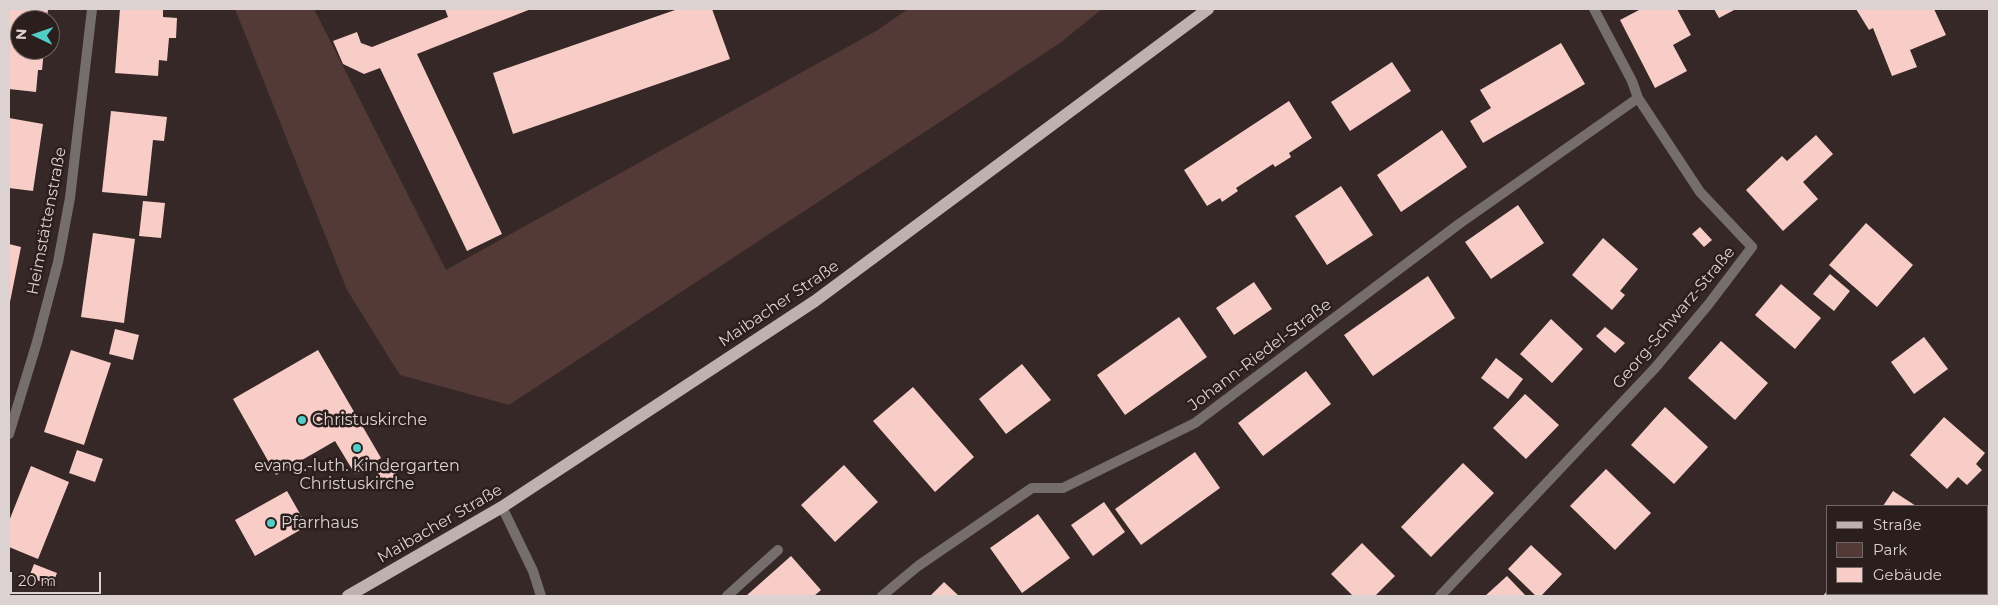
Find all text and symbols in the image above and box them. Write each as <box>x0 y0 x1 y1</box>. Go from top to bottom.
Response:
north arrow <box>10 10 60 60</box>
text: N <box>12 28 30 40</box>
street label: Heimstättenstraße <box>23 145 71 297</box>
street label: Georg-Schwarz-Straße <box>1609 243 1739 393</box>
street label: Maibacher Straße <box>715 257 843 351</box>
street label: Johann-Riedel-Straße <box>1185 295 1335 415</box>
place label: Christuskirche <box>312 410 427 430</box>
marker: Christuskirche <box>296 414 308 426</box>
marker: evang.-luth. Kindergarten Christuskirche <box>351 442 363 454</box>
place label: evang.-luth. Kindergarten Christuskirche <box>254 456 460 494</box>
street label: Maibacher Straße <box>374 480 506 568</box>
legend <box>1826 505 1988 595</box>
place label: Pfarrhaus <box>281 513 359 533</box>
text: Straße <box>1873 515 1922 534</box>
marker: Pfarrhaus <box>265 517 277 529</box>
text: Park <box>1873 540 1907 559</box>
scale bar <box>12 562 104 594</box>
text: Gebäude <box>1873 565 1942 584</box>
text: 20 m <box>18 571 56 590</box>

